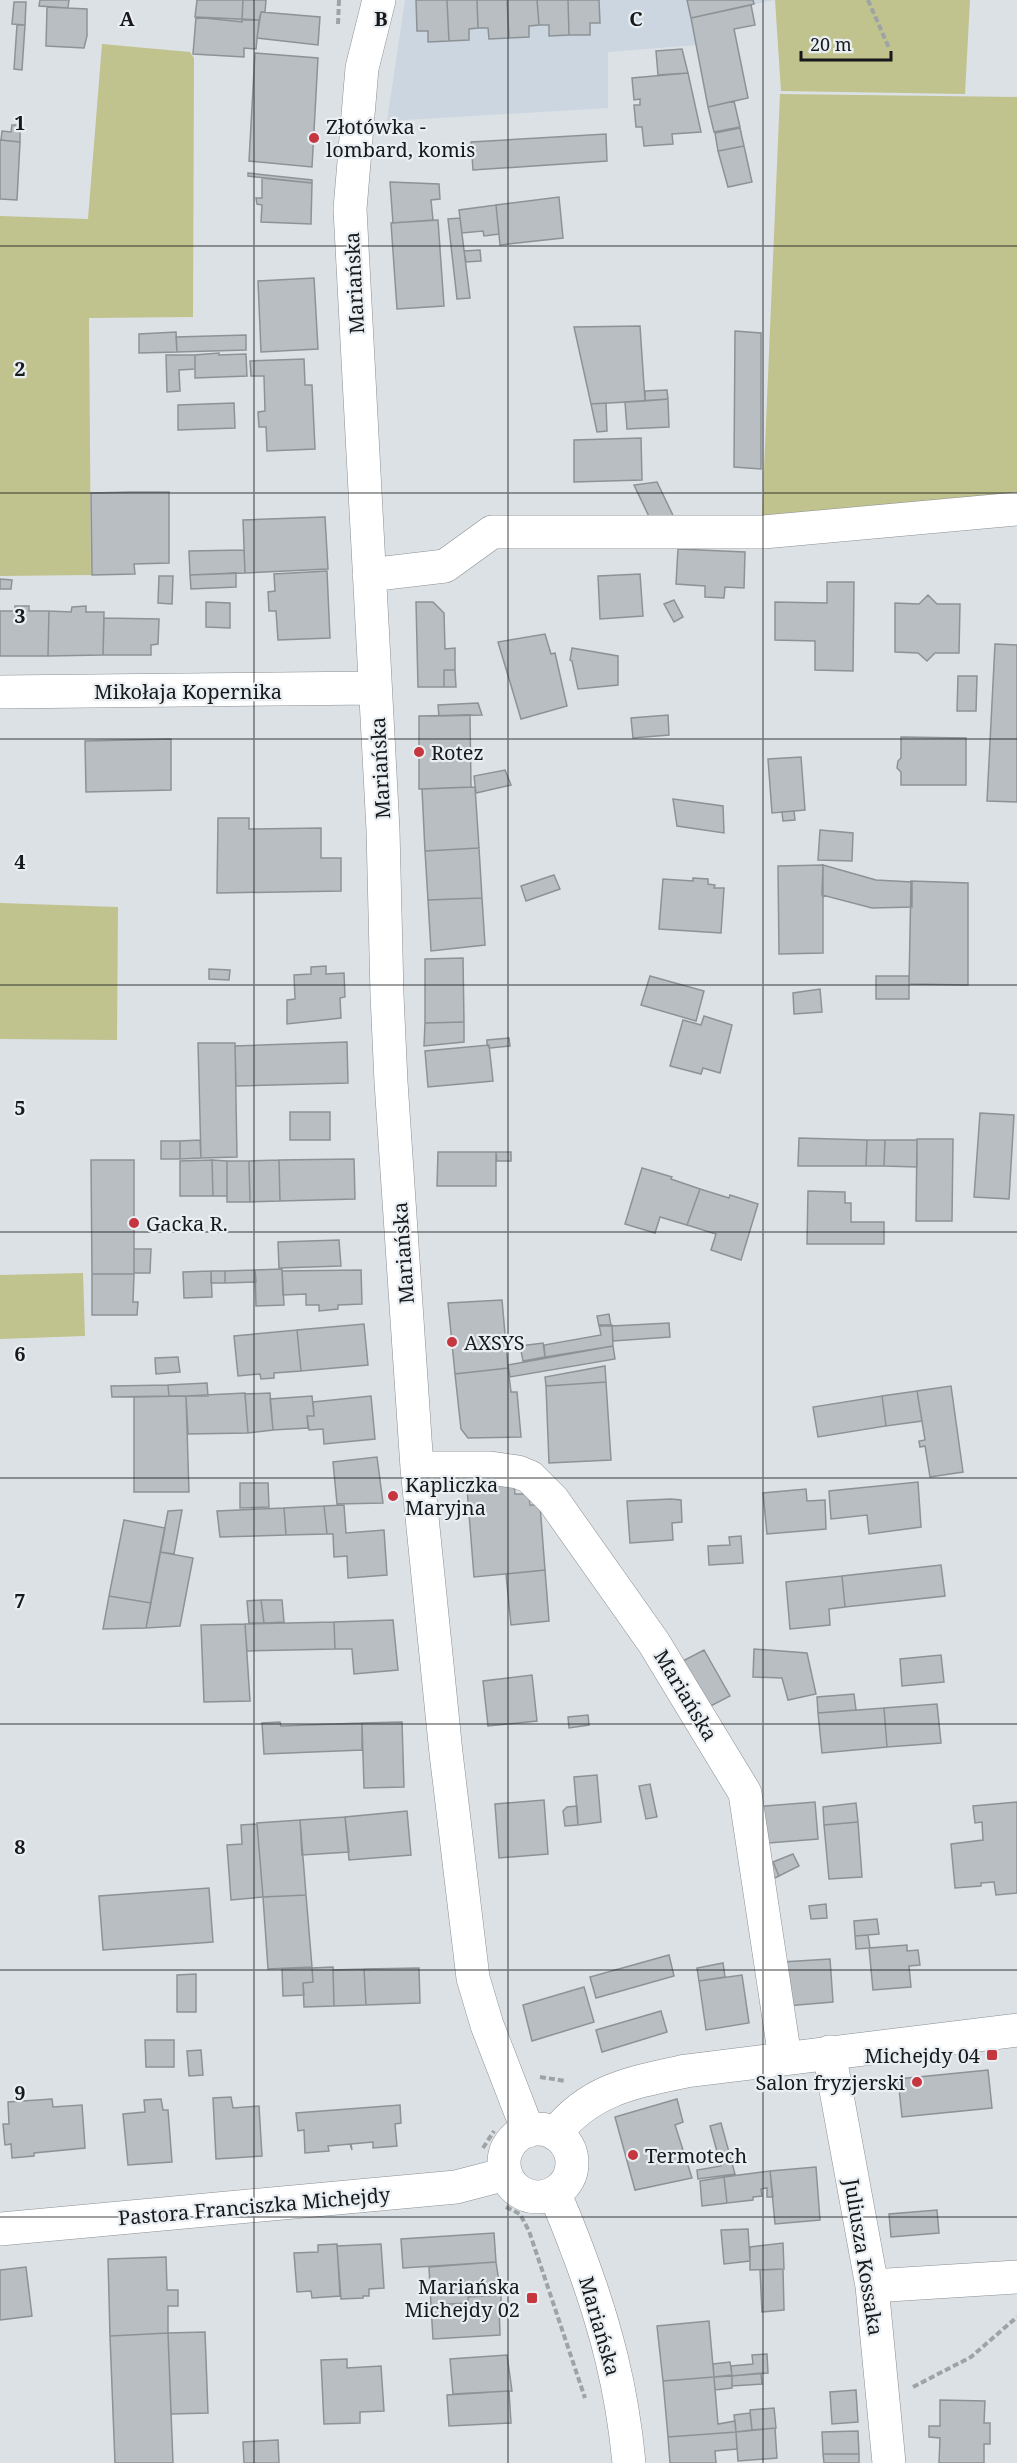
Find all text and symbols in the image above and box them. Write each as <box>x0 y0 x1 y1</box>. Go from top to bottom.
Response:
text: A <box>119 5 135 32</box>
text: B <box>374 5 388 32</box>
text: C <box>629 5 643 32</box>
scale bar <box>801 24 891 62</box>
text: 20 m <box>810 32 852 56</box>
text: 1 <box>14 109 26 136</box>
place label: Złotówka - lombard, komis <box>326 113 475 163</box>
marker: Złotówka - lombard, komis <box>307 131 321 145</box>
street label: Mariańska <box>338 231 370 335</box>
text: 2 <box>14 355 26 382</box>
text: 3 <box>14 602 26 629</box>
street label: Mikołaja Kopernika <box>94 678 282 705</box>
street label: Mariańska <box>364 716 396 820</box>
place label: Rotez <box>431 739 484 766</box>
marker: Rotez <box>412 745 426 759</box>
text: 4 <box>14 848 26 875</box>
text: 5 <box>14 1094 26 1121</box>
street label: Mariańska <box>386 1201 420 1305</box>
place label: Gacka R. <box>146 1210 228 1237</box>
marker: Gacka R. <box>127 1216 141 1230</box>
place label: AXSYS <box>464 1329 525 1356</box>
marker: AXSYS <box>445 1335 459 1349</box>
text: 6 <box>14 1340 26 1367</box>
place label: Kapliczka Maryjna <box>405 1471 498 1521</box>
marker: Kapliczka Maryjna <box>386 1489 400 1503</box>
text: 7 <box>14 1587 26 1614</box>
street label: Mariańska <box>648 1644 724 1746</box>
text: 8 <box>14 1833 26 1860</box>
place label: Michejdy 04 <box>864 2042 980 2069</box>
marker: Michejdy 04 <box>985 2048 999 2062</box>
place label: Salon fryzjerski <box>755 2069 906 2096</box>
marker: Salon fryzjerski <box>910 2075 924 2089</box>
text: 9 <box>14 2079 26 2106</box>
place label: Termotech <box>645 2142 747 2169</box>
marker: Termotech <box>626 2148 640 2162</box>
street label: Juliusza Kossaka <box>838 2176 890 2337</box>
street label: Pastora Franciszka Michejdy <box>117 2181 392 2231</box>
place label: Mariańska Michejdy 02 <box>404 2273 520 2323</box>
street label: Mariańska <box>573 2273 627 2379</box>
marker: Mariańska Michejdy 02 <box>525 2291 539 2305</box>

